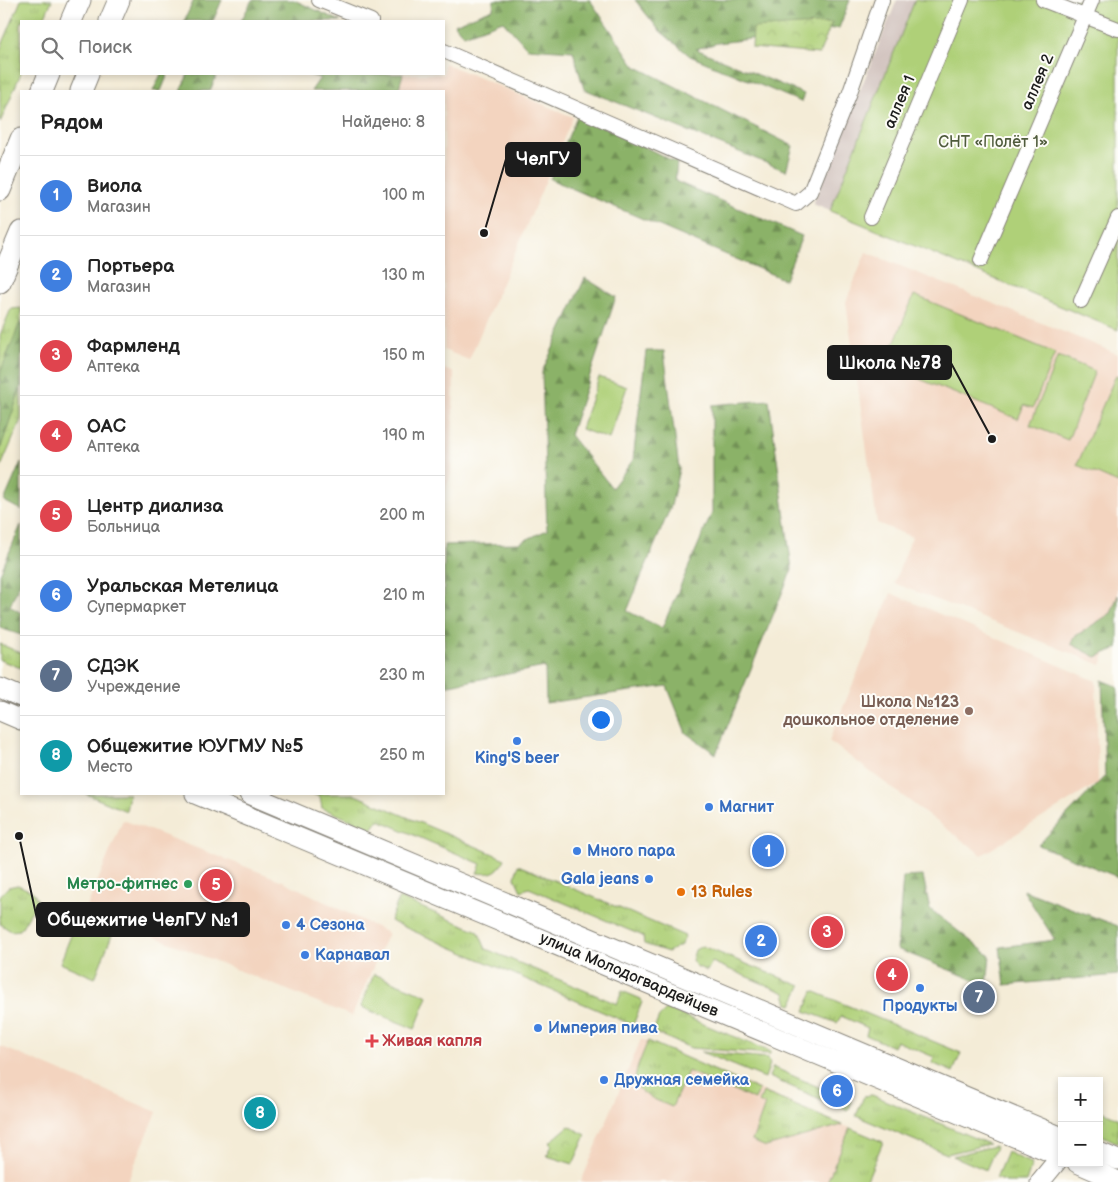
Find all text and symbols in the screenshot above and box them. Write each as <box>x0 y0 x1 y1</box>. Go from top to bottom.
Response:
search box <box>20 20 445 75</box>
icon: search <box>38 34 66 62</box>
text: Поиск <box>78 36 132 59</box>
street label: аллея 2 <box>1018 51 1059 113</box>
street label: аллея 1 <box>880 73 920 131</box>
text: Рядом <box>40 110 103 135</box>
text: Найдено: 8 <box>342 113 425 132</box>
park label: СНТ «Полёт 1» <box>938 133 1048 152</box>
callout: ЧелГУ <box>506 143 580 176</box>
text: ЧелГУ <box>516 149 571 170</box>
text: Виола <box>87 175 142 198</box>
text: 1 <box>53 186 59 205</box>
text: 100 m <box>382 186 425 205</box>
text: Магазин <box>87 198 151 217</box>
text: Портьера <box>87 255 174 278</box>
text: 2 <box>51 266 61 285</box>
text: 130 m <box>382 266 425 285</box>
text: Магазин <box>87 278 151 297</box>
text: Фармленд <box>87 335 180 358</box>
text: 3 <box>51 346 61 365</box>
text: 150 m <box>383 346 425 365</box>
callout: Школа №78 <box>828 346 951 379</box>
text: Школа №78 <box>838 353 942 374</box>
text: Аптека <box>87 358 140 377</box>
text: ОАС <box>87 415 126 438</box>
text: 4 <box>51 426 61 445</box>
text: 190 m <box>383 426 425 445</box>
text: Аптека <box>87 438 140 457</box>
text: Центр диализа <box>87 495 223 518</box>
text: 5 <box>51 506 61 525</box>
text: 200 m <box>379 506 425 525</box>
text: Больница <box>87 518 160 537</box>
text: Уральская Метелица <box>87 575 278 598</box>
text: 6 <box>51 586 61 605</box>
text: 210 m <box>383 586 425 605</box>
text: Супермаркет <box>87 598 186 617</box>
text: СДЭК <box>87 655 139 678</box>
text: 7 <box>52 666 60 685</box>
text: 230 m <box>379 666 425 685</box>
text: Учреждение <box>87 678 180 697</box>
place label: Школа №123 дошкольное отделение <box>782 693 959 730</box>
marker: Школа №123 дошкольное отделение <box>963 705 975 717</box>
your location <box>588 707 614 733</box>
text: Общежитие ЮУГМУ №5 <box>87 735 304 758</box>
marker: King'S beer <box>511 735 523 747</box>
text: 8 <box>51 746 61 765</box>
text: 250 m <box>379 746 425 765</box>
place label: King'S beer <box>475 749 560 768</box>
text: Место <box>87 758 133 777</box>
place label: Магнит <box>719 798 774 817</box>
marker: Магнит <box>703 801 715 813</box>
pin: 1 <box>752 832 784 870</box>
place label: Много пара <box>587 842 676 861</box>
marker: Много пара <box>571 845 583 857</box>
pin: 5 <box>200 866 232 904</box>
place label: Gala jeans <box>561 870 639 889</box>
marker: Gala jeans <box>643 873 655 885</box>
place label: Метро-фитнес <box>67 875 178 894</box>
marker: Метро-фитнес <box>182 878 194 890</box>
place label: 13 Rules <box>691 883 753 902</box>
marker: 13 Rules <box>675 886 687 898</box>
callout: Общежитие ЧелГУ №1 <box>37 903 249 936</box>
text: Общежитие ЧелГУ №1 <box>47 910 239 931</box>
pin: 3 <box>811 913 843 951</box>
place label: 4 Сезона <box>296 916 365 935</box>
marker: 4 Сезона <box>280 919 292 931</box>
pin: 2 <box>745 922 777 960</box>
street label: улица Молодогвардейцев <box>537 929 722 1022</box>
place label: Карнавал <box>315 946 390 965</box>
marker: Карнавал <box>299 949 311 961</box>
pin: 4 <box>876 956 908 994</box>
pin: 7 <box>963 978 995 1016</box>
marker: Продукты <box>914 982 926 994</box>
place label: Продукты <box>882 997 958 1016</box>
place label: Империя пива <box>548 1019 658 1038</box>
marker: Империя пива <box>532 1022 544 1034</box>
place label: Живая капля <box>382 1032 482 1051</box>
marker: Живая капля <box>366 1035 378 1047</box>
place label: Дружная семейка <box>614 1071 750 1090</box>
pin: 6 <box>821 1072 853 1110</box>
marker: Дружная семейка <box>598 1074 610 1086</box>
map controls <box>1058 1077 1103 1167</box>
button: + <box>1058 1077 1103 1122</box>
pin: 8 <box>244 1094 276 1132</box>
button: − <box>1058 1122 1103 1167</box>

